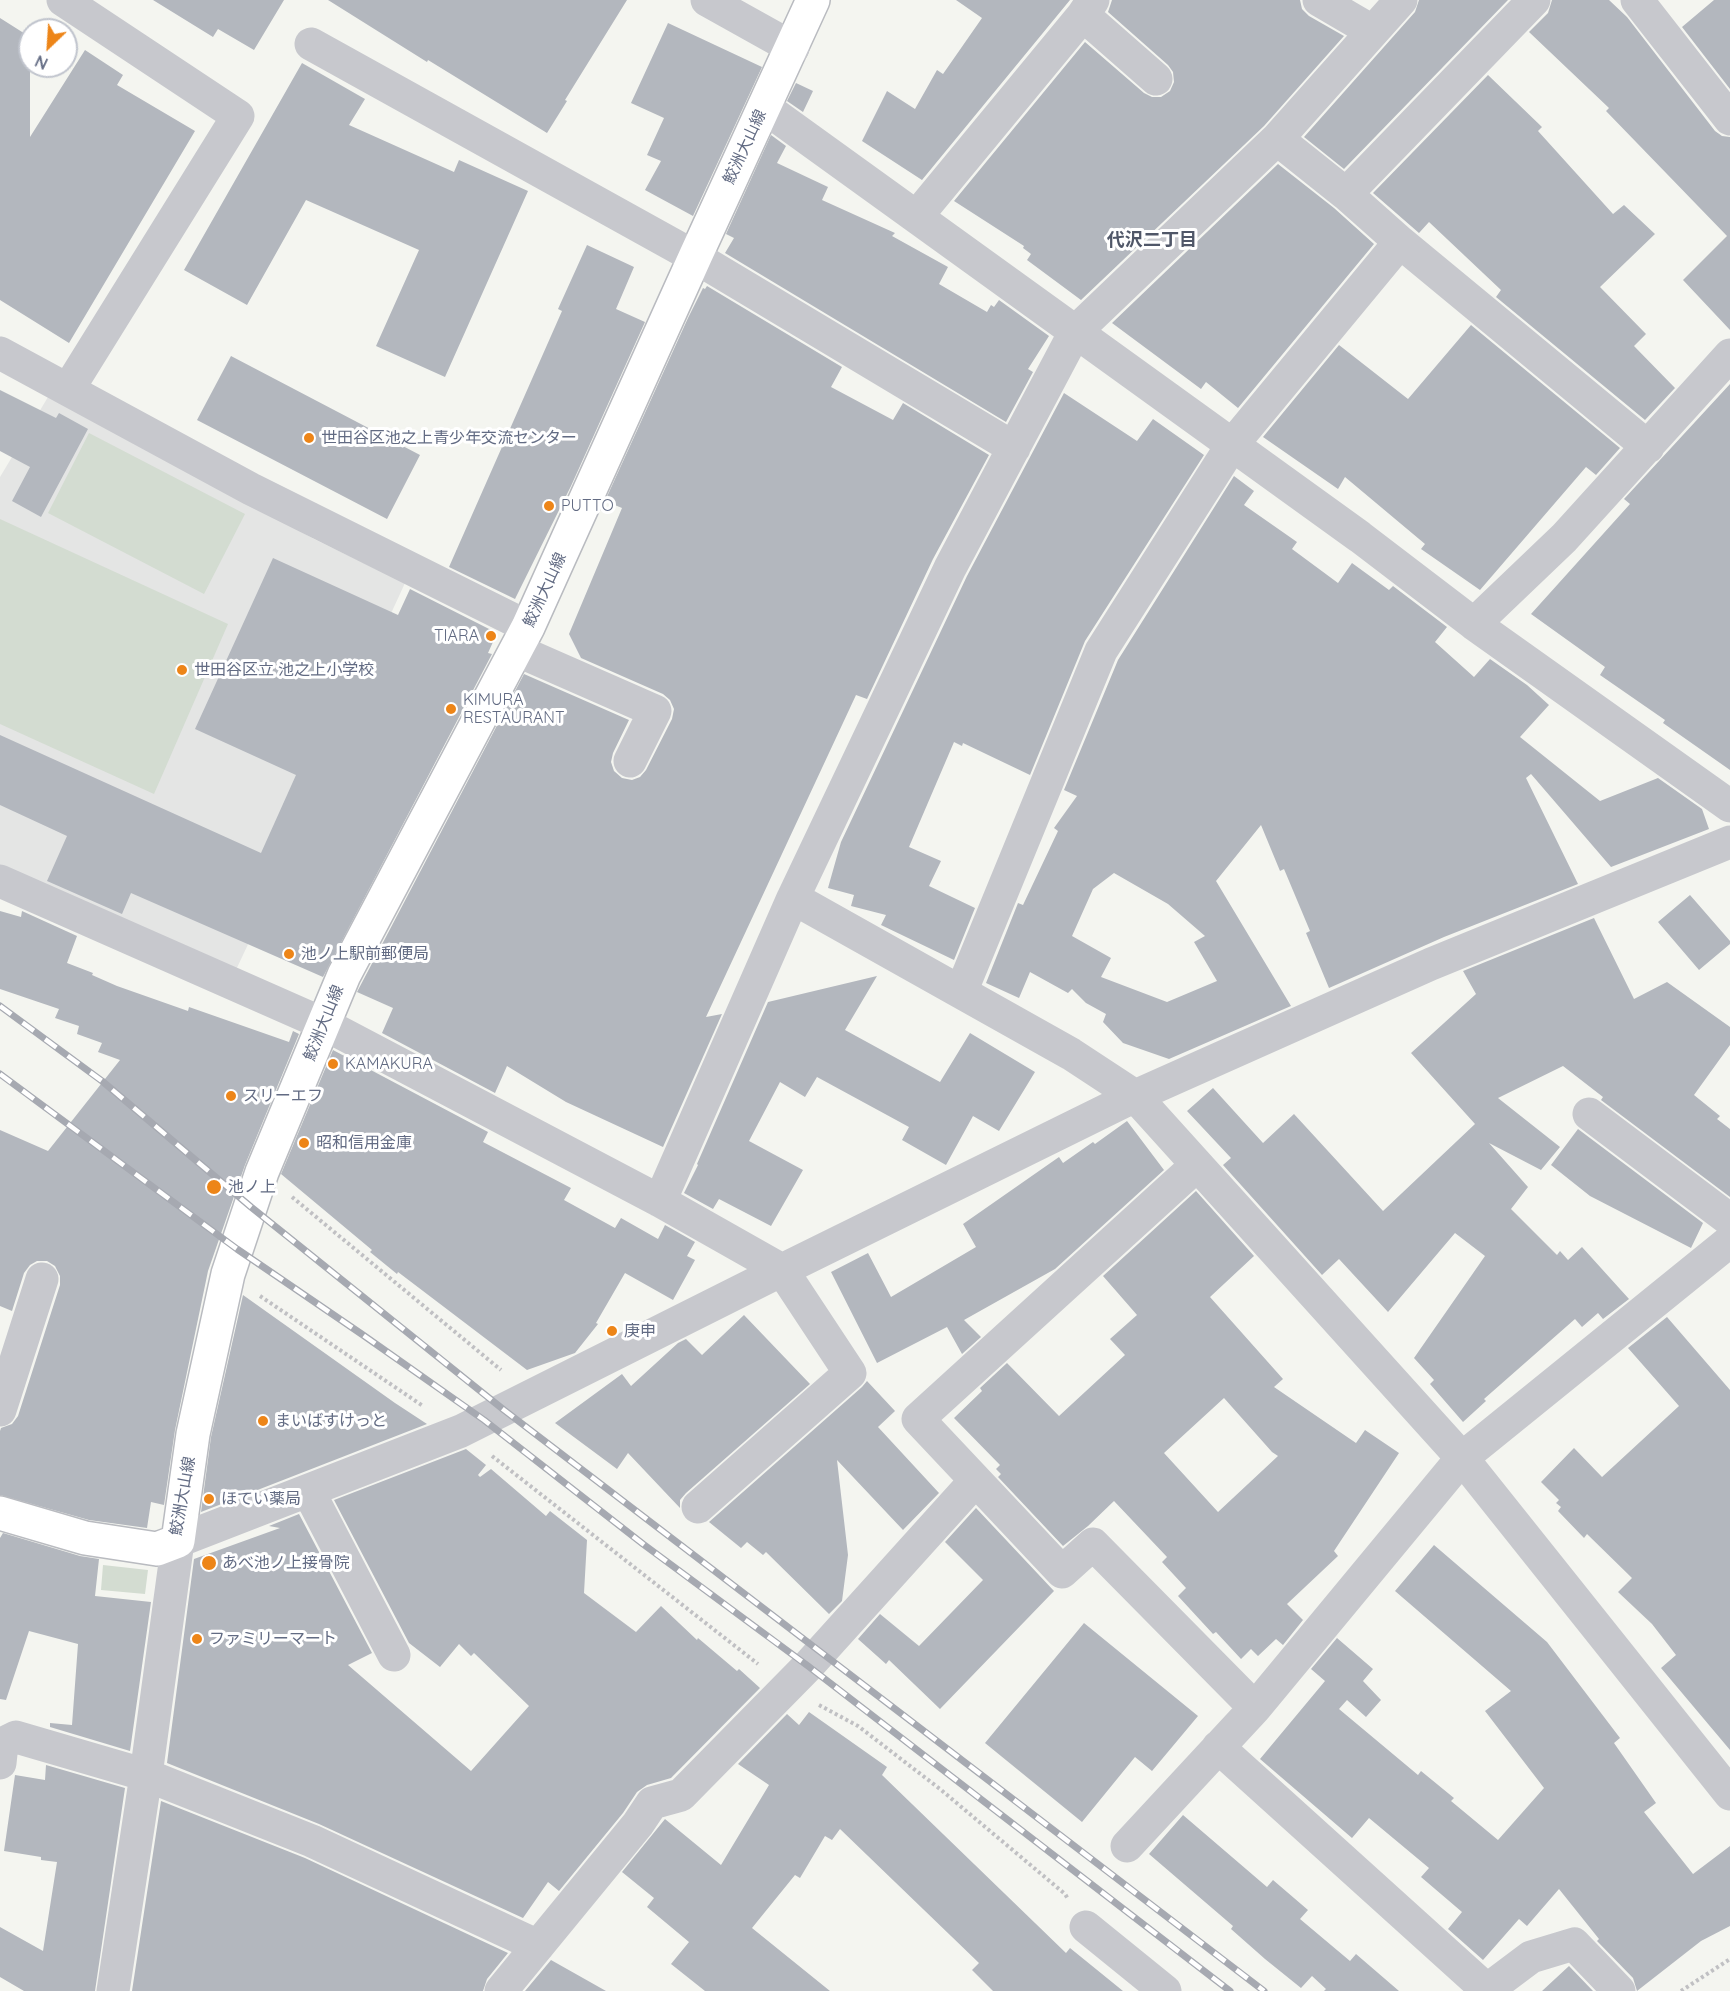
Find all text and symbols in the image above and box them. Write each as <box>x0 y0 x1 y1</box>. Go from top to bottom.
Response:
north arrow <box>18 18 78 78</box>
text: N <box>32 51 51 74</box>
street label: 鮫洲大山線 <box>719 107 771 187</box>
district label: 代沢二丁目 <box>1107 230 1197 252</box>
place label: 世田谷区池之上青少年交流センター <box>321 428 577 448</box>
marker: 世田谷区池之上青少年交流センター <box>302 431 316 445</box>
place label: PUTTO <box>561 496 614 516</box>
marker: PUTTO <box>542 499 556 513</box>
street label: 鮫洲大山線 <box>519 550 571 630</box>
place label: TIARA <box>434 626 479 646</box>
marker: TIARA <box>484 629 498 643</box>
place label: 世田谷区立 池之上小学校 <box>194 660 374 680</box>
marker: 世田谷区立 池之上小学校 <box>175 663 189 677</box>
place label: KIMURA RESTAURANT <box>463 690 565 728</box>
marker: KIMURA RESTAURANT <box>444 702 458 716</box>
place label: 池ノ上駅前郵便局 <box>301 944 429 964</box>
marker: 池ノ上駅前郵便局 <box>282 947 296 961</box>
street label: 鮫洲大山線 <box>300 982 348 1064</box>
place label: KAMAKURA <box>345 1054 433 1074</box>
marker: KAMAKURA <box>326 1057 340 1071</box>
place label: スリーエフ <box>243 1086 323 1106</box>
marker: スリーエフ <box>224 1089 238 1103</box>
place label: 昭和信用金庫 <box>316 1133 412 1153</box>
marker: 昭和信用金庫 <box>297 1136 311 1150</box>
place label: 池ノ上 <box>228 1177 276 1197</box>
marker: 池ノ上 <box>205 1178 223 1196</box>
place label: 庚申 <box>624 1321 656 1341</box>
marker: 庚申 <box>605 1324 619 1338</box>
place label: まいばすけっと <box>275 1411 387 1431</box>
marker: まいばすけっと <box>256 1414 270 1428</box>
street label: 鮫洲大山線 <box>167 1455 199 1537</box>
place label: ほてい薬局 <box>221 1489 301 1509</box>
marker: ほてい薬局 <box>202 1492 216 1506</box>
place label: あべ池ノ上接骨院 <box>222 1553 350 1573</box>
marker: あべ池ノ上接骨院 <box>200 1554 218 1572</box>
place label: ファミリーマート <box>209 1629 337 1649</box>
marker: ファミリーマート <box>190 1632 204 1646</box>

